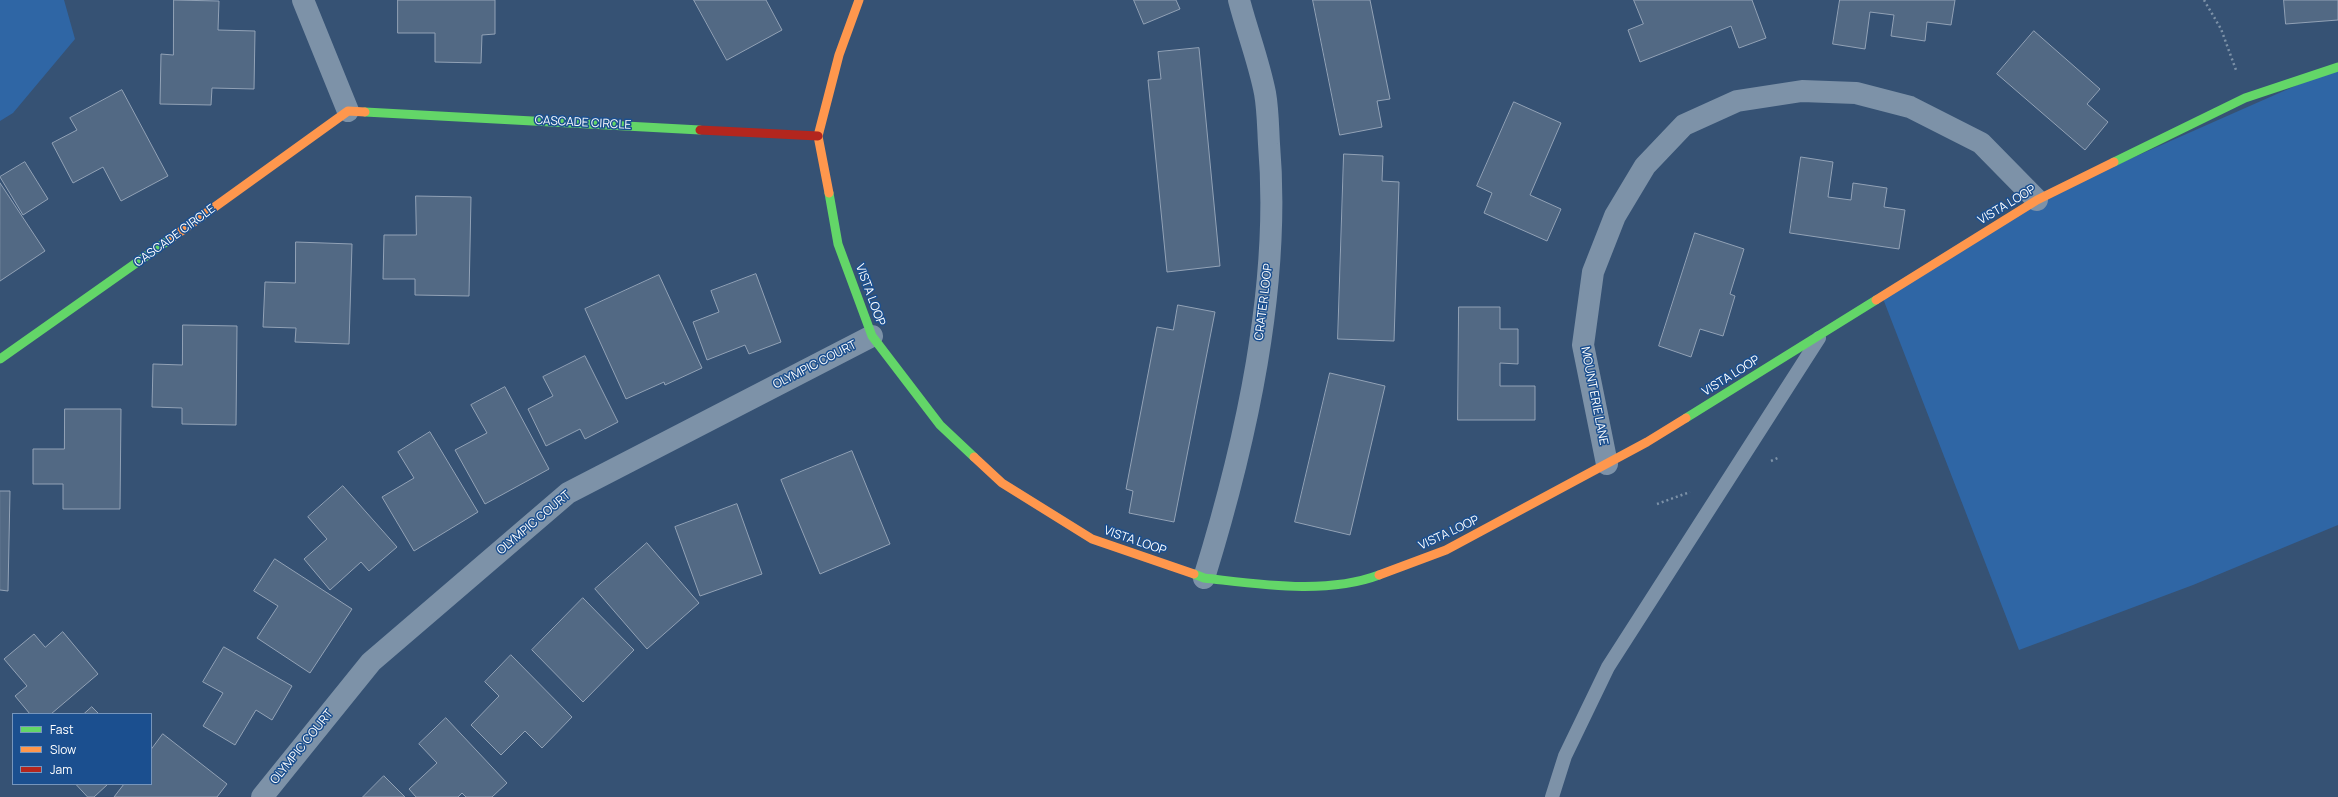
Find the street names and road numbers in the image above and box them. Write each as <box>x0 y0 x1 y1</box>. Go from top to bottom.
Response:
street label: CASCADE CIRCLE <box>534 113 632 133</box>
street label: VISTA LOOP <box>1975 182 2039 228</box>
street label: CASCADE CIRCLE <box>132 202 218 270</box>
street label: VISTA LOOP <box>852 262 888 328</box>
street label: CRATER LOOP <box>1252 263 1276 341</box>
street label: OLYMPIC COURT <box>771 338 859 392</box>
street label: MOUNT ERIE LANE <box>1577 345 1611 447</box>
street label: VISTA LOOP <box>1700 353 1762 399</box>
street label: OLYMPIC COURT <box>494 488 574 558</box>
street label: VISTA LOOP <box>1417 513 1481 553</box>
street label: VISTA LOOP <box>1102 524 1168 558</box>
street label: OLYMPIC COURT <box>268 707 336 787</box>

